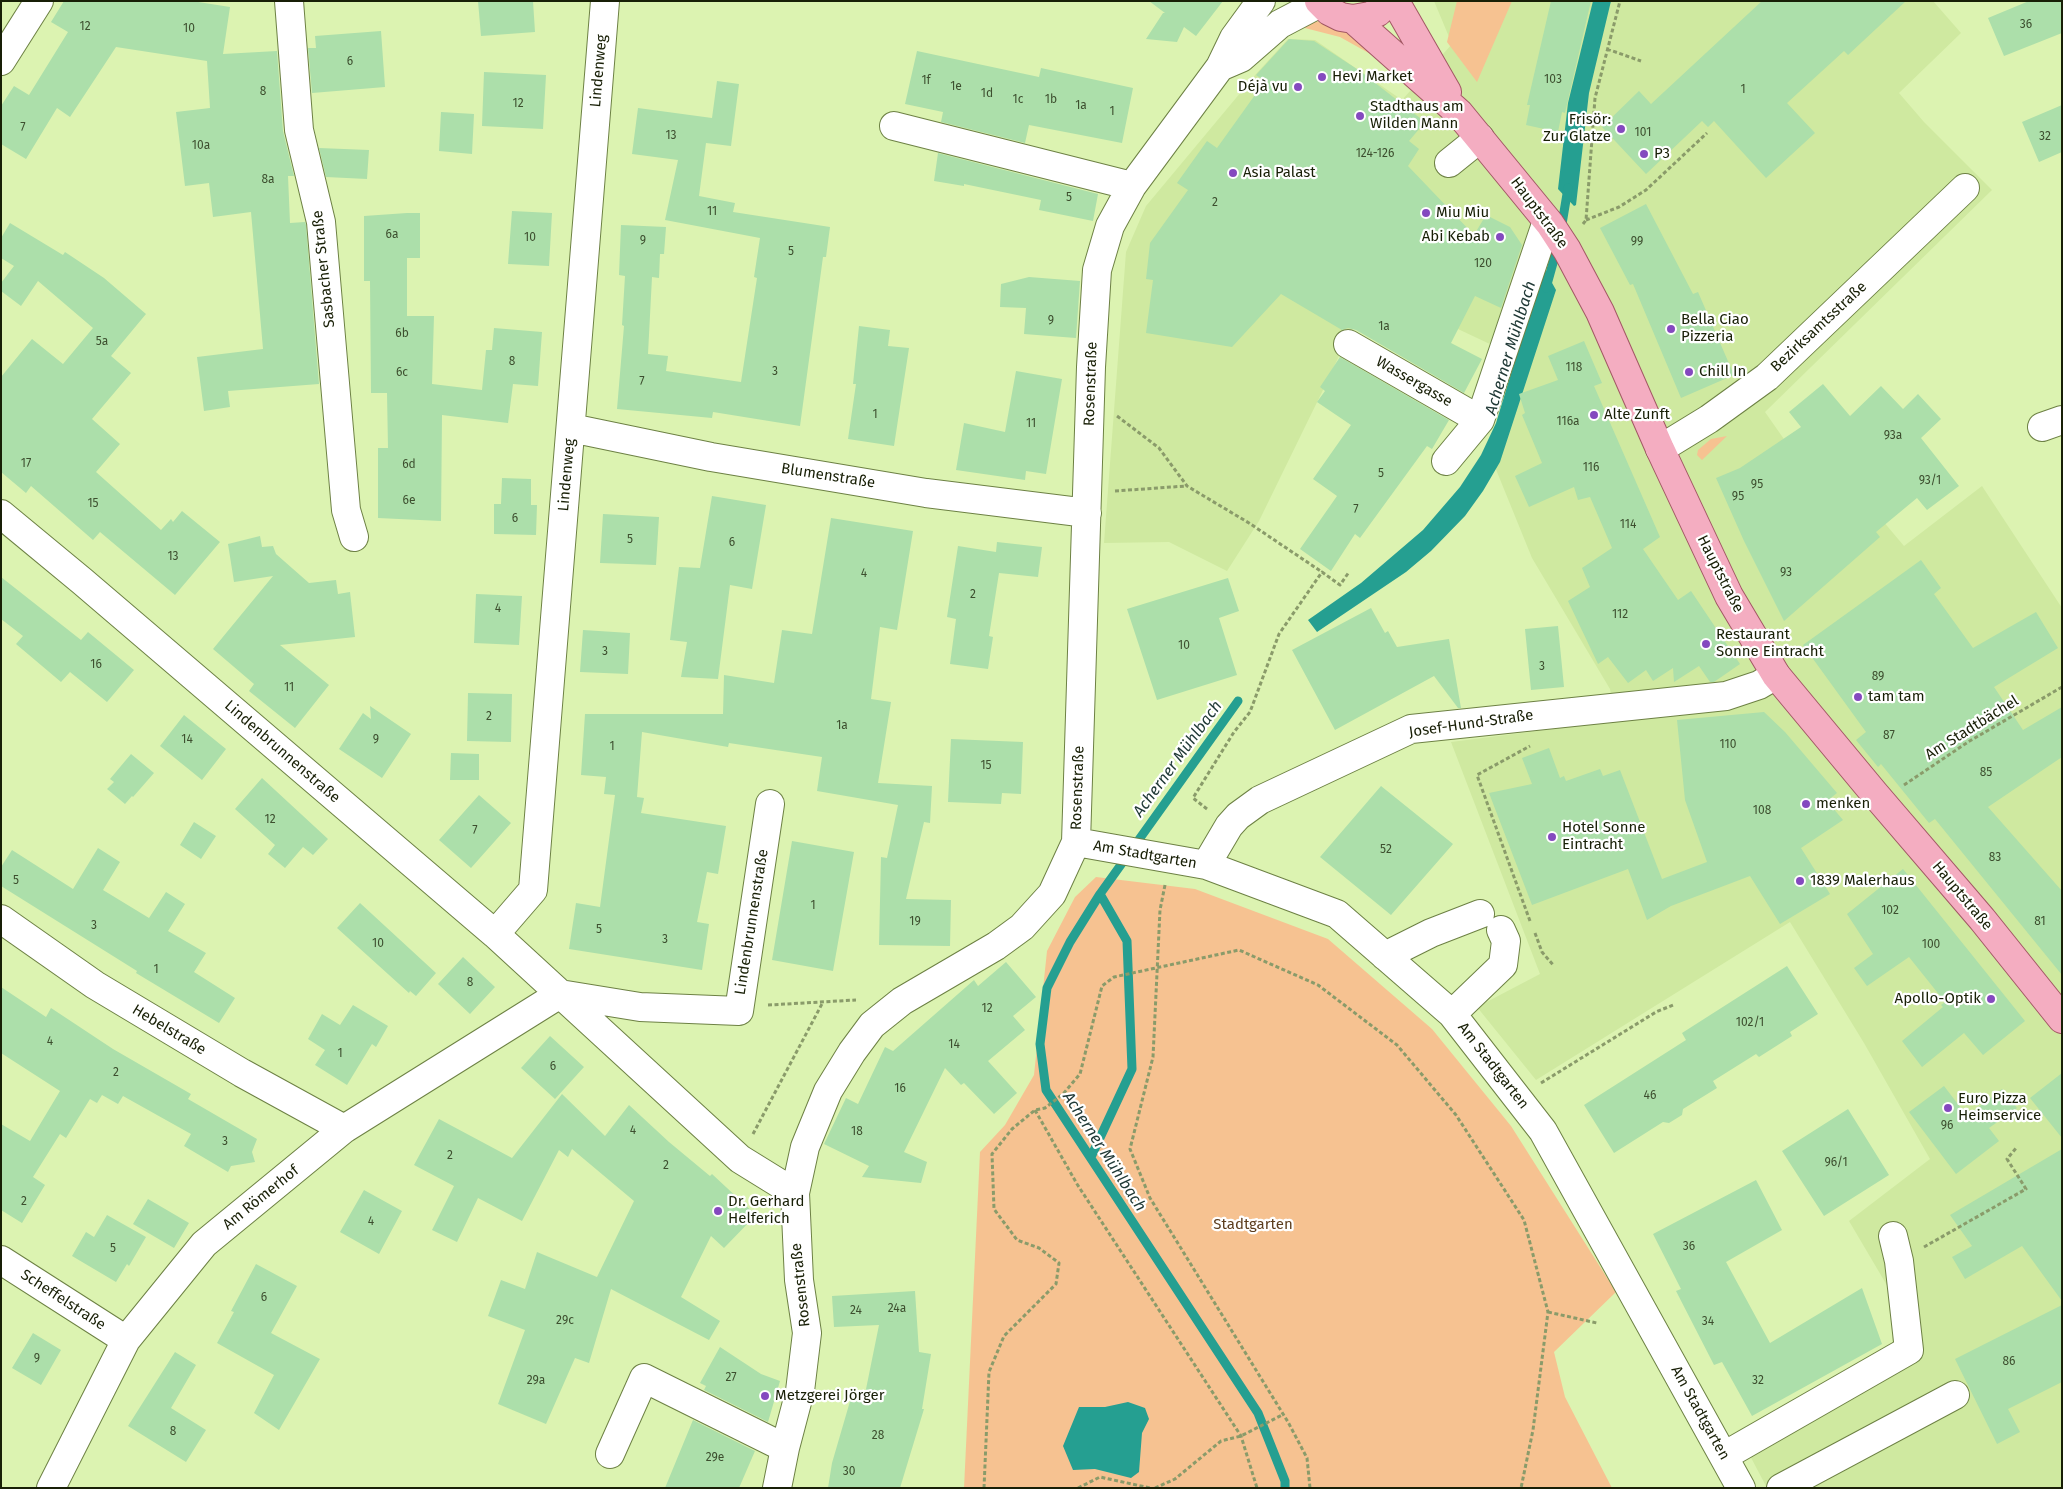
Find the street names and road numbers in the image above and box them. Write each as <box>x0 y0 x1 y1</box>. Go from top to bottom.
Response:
street label: Lindenweg <box>587 34 611 108</box>
street label: Hauptstraße <box>1506 174 1572 252</box>
street label: Sasbacher Straße <box>309 209 339 329</box>
street label: Bezirksamtsstraße <box>1767 278 1871 376</box>
street label: Rosenstraße <box>1081 341 1101 427</box>
street label: Wassergasse <box>1373 353 1455 411</box>
street label: Lindenweg <box>555 438 579 512</box>
street label: Blumenstraße <box>780 460 876 492</box>
street label: Hauptstraße <box>1693 532 1747 616</box>
street label: Am Stadtbächel <box>1922 692 2022 764</box>
street label: Lindenbrunnenstraße <box>221 697 343 807</box>
street label: Josef-Hund-Straße <box>1408 706 1534 742</box>
street label: Rosenstraße <box>1068 745 1088 831</box>
street label: Am Stadtgarten <box>1092 837 1198 873</box>
street label: Lindenbrunnenstraße <box>732 848 772 996</box>
street label: Hauptstraße <box>1928 858 1996 934</box>
street label: Hebelstraße <box>129 1001 209 1059</box>
street label: Am Stadtgarten <box>1454 1019 1532 1113</box>
street label: Am Römerhof <box>219 1162 303 1234</box>
street label: Rosenstraße <box>788 1242 814 1328</box>
street label: Scheffelstraße <box>17 1266 109 1334</box>
street label: Am Stadtgarten <box>1667 1363 1733 1463</box>

